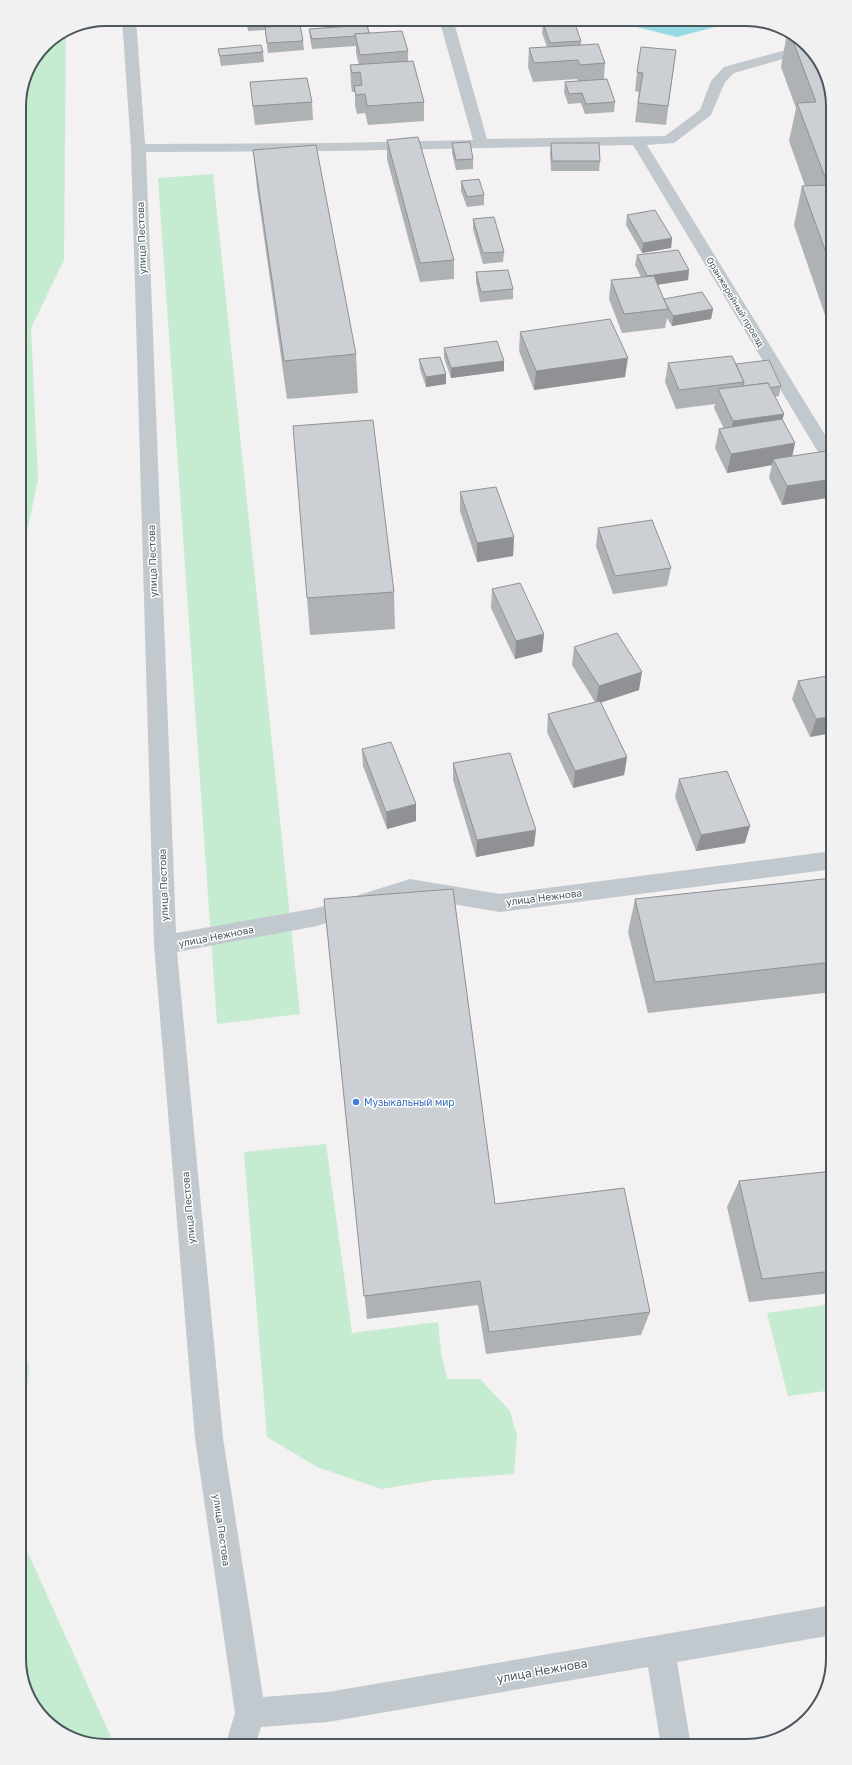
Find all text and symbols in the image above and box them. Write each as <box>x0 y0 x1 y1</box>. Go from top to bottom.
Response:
street label: улица Пестова <box>134 201 148 275</box>
street label: Оранжерейный проезд <box>704 255 767 349</box>
street label: улица Пестова <box>145 524 159 598</box>
street label: улица Пестова <box>156 848 170 922</box>
street label: улица Нежнова <box>505 886 583 908</box>
street label: улица Нежнова <box>177 923 255 949</box>
place label: Музыкальный мир <box>364 1096 454 1108</box>
marker: Музыкальный мир <box>351 1097 361 1107</box>
street label: улица Пестова <box>179 1171 197 1245</box>
street label: улица Пестова <box>211 1493 233 1567</box>
street label: улица Нежнова <box>495 1655 588 1686</box>

